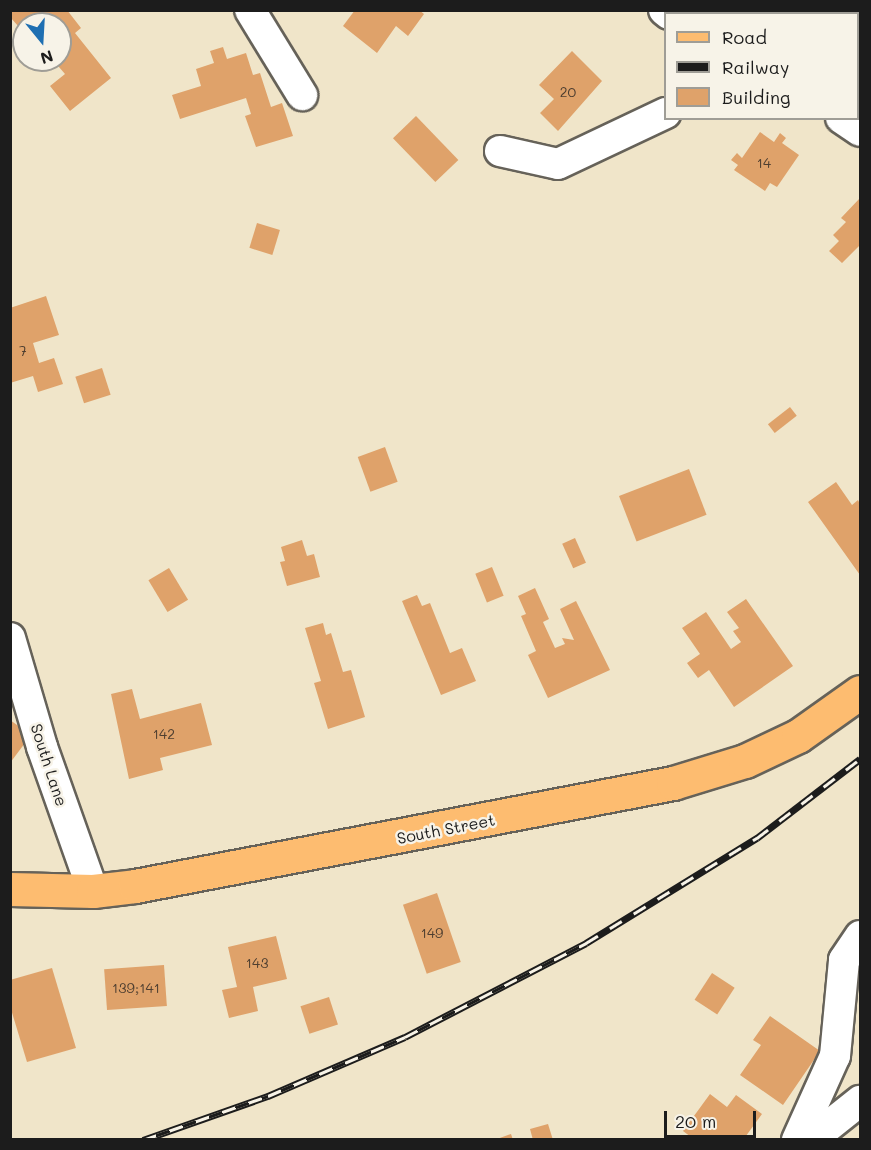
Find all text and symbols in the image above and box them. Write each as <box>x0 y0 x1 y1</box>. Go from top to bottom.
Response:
north arrow <box>12 12 72 72</box>
legend <box>664 12 859 120</box>
text: Road <box>722 25 767 49</box>
text: N <box>38 46 56 70</box>
text: Railway <box>722 55 789 79</box>
house number: 20 <box>560 84 576 100</box>
text: Building <box>722 85 790 109</box>
house number: 14 <box>757 155 771 171</box>
house number: 7 <box>19 343 27 359</box>
street label: South Lane <box>27 721 71 809</box>
house number: 142 <box>153 726 175 742</box>
street label: South Street <box>395 810 497 848</box>
house number: 149 <box>421 925 443 941</box>
house number: 143 <box>246 955 268 971</box>
house number: 139;141 <box>112 980 160 996</box>
scale bar <box>667 1099 758 1137</box>
text: 20 m <box>675 1109 716 1133</box>

